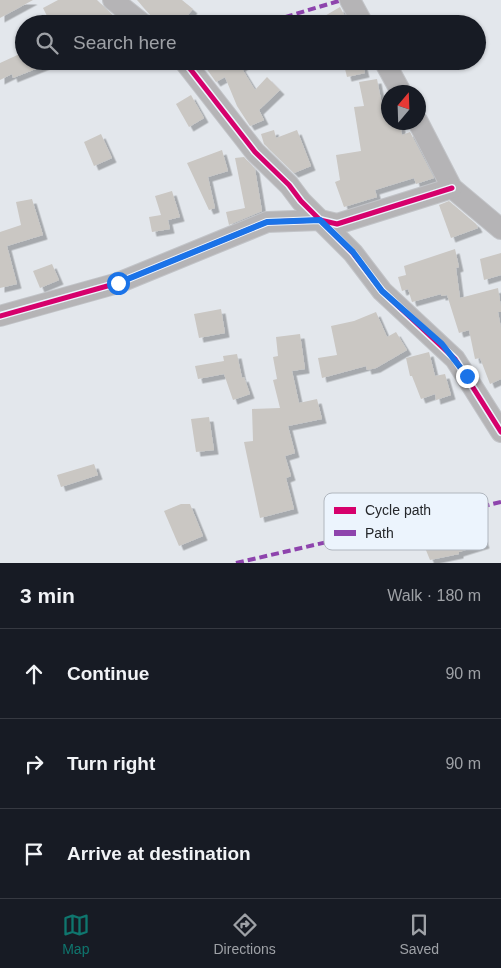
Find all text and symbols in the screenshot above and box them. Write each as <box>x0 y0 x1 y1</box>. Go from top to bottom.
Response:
search box <box>15 15 486 70</box>
icon: search <box>33 29 61 57</box>
text: Search here <box>73 32 177 53</box>
north arrow <box>381 85 426 130</box>
route start <box>107 272 130 295</box>
route end <box>456 365 479 388</box>
legend <box>324 493 488 550</box>
text: Cycle path <box>365 502 431 518</box>
text: Path <box>365 525 394 541</box>
text: 3 min <box>20 584 75 607</box>
text: Walk · 180 m <box>387 587 481 604</box>
icon: ahead <box>20 660 48 688</box>
text: Continue <box>67 663 149 684</box>
text: 90 m <box>445 665 481 682</box>
icon: right <box>20 750 48 778</box>
text: Turn right <box>67 753 155 774</box>
text: 90 m <box>445 755 481 772</box>
icon: arrive <box>20 840 48 868</box>
text: Arrive at destination <box>67 843 251 864</box>
tab: Map <box>62 911 90 957</box>
tab: Directions <box>214 911 276 957</box>
tab: Saved <box>399 911 439 957</box>

